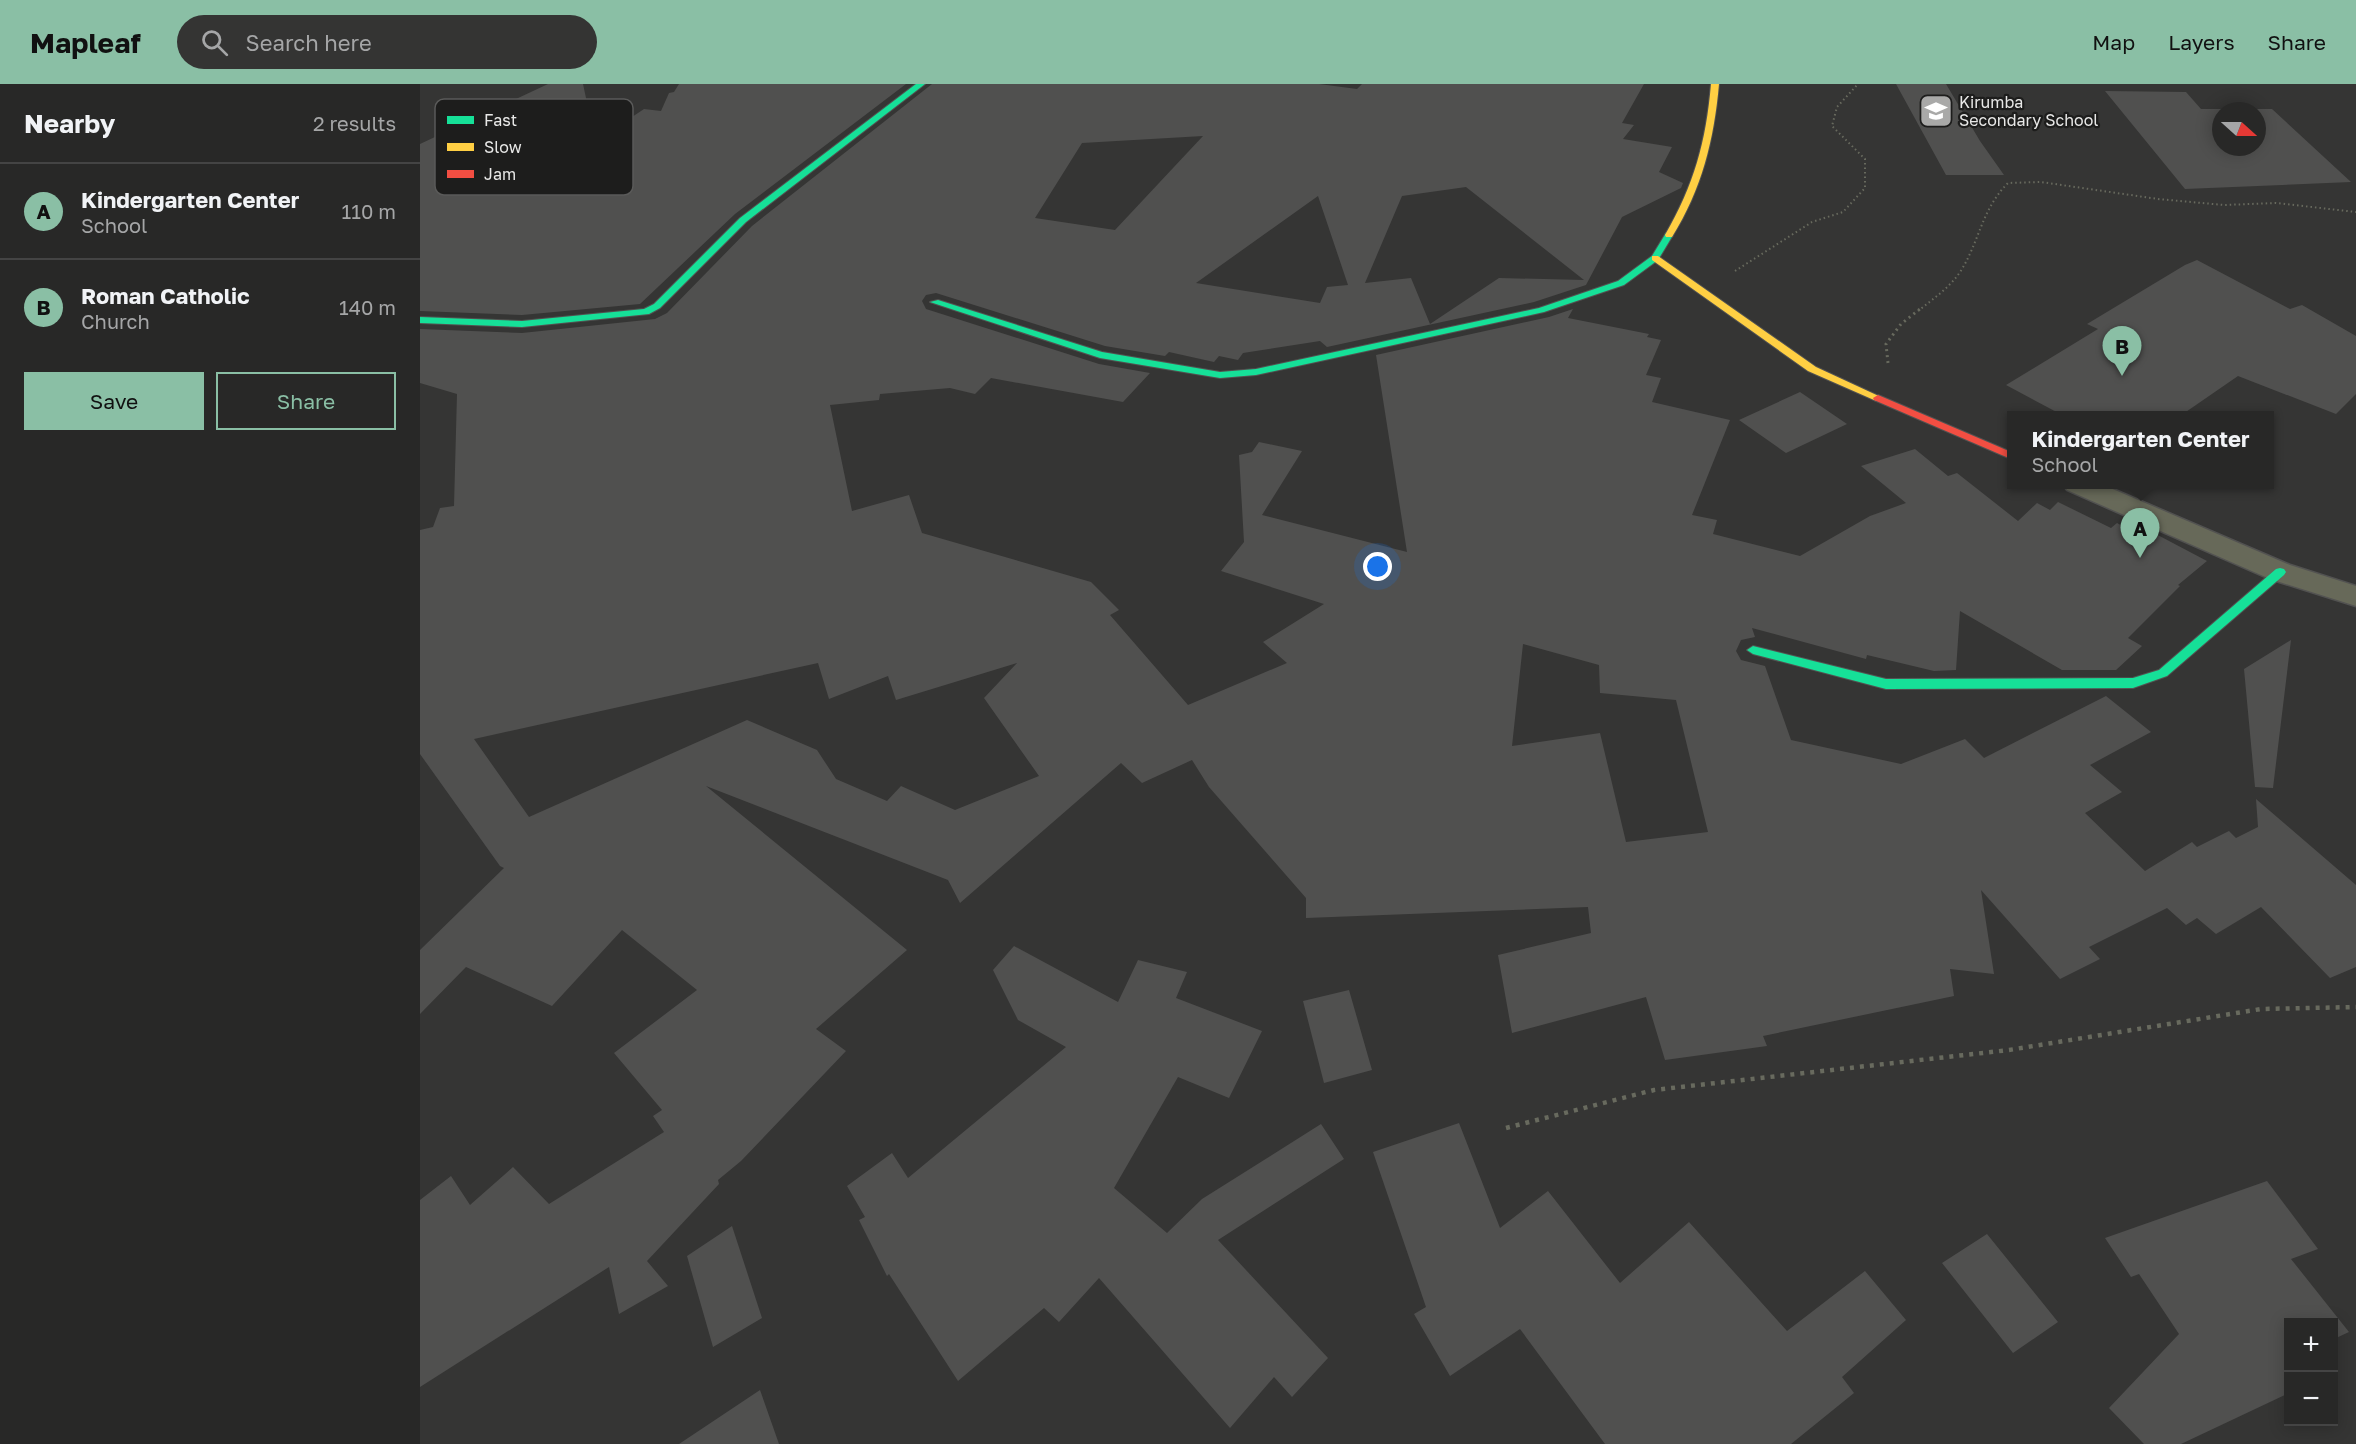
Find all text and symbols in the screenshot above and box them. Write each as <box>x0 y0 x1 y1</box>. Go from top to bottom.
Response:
search box <box>177 15 597 69</box>
text: Mapleaf <box>30 26 141 59</box>
icon: search <box>198 26 231 59</box>
text: Search here <box>246 29 372 56</box>
text: Map <box>2092 29 2135 55</box>
text: Layers <box>2168 29 2235 55</box>
text: Share <box>2268 29 2326 55</box>
place label: Kirumba Secondary School <box>1959 92 2098 130</box>
school or university icon: Kirumba Secondary School <box>1918 93 1954 129</box>
legend <box>435 99 633 195</box>
north arrow <box>2212 102 2266 156</box>
text: Nearby <box>24 108 115 139</box>
text: Fast <box>484 110 517 130</box>
text: 2 results <box>313 111 396 135</box>
text: Slow <box>484 137 522 157</box>
text: Jam <box>484 164 516 184</box>
text: Kindergarten Center <box>81 186 299 213</box>
text: A <box>36 199 51 223</box>
text: 110 m <box>342 199 396 223</box>
text: School <box>81 213 147 237</box>
text: Roman Catholic <box>81 282 250 309</box>
text: B <box>36 295 51 319</box>
text: 140 m <box>339 295 396 319</box>
text: Church <box>81 309 150 333</box>
pin: B <box>2102 326 2142 376</box>
button: Save <box>24 372 204 430</box>
button: Share <box>216 372 396 430</box>
popup <box>2007 411 2274 489</box>
text: Kindergarten Center <box>2031 425 2250 452</box>
text: School <box>2031 452 2098 476</box>
pin: A <box>2120 508 2160 558</box>
your location <box>1363 552 1392 581</box>
map controls <box>2284 1318 2338 1426</box>
button: + <box>2284 1318 2338 1372</box>
button: − <box>2284 1372 2338 1426</box>

